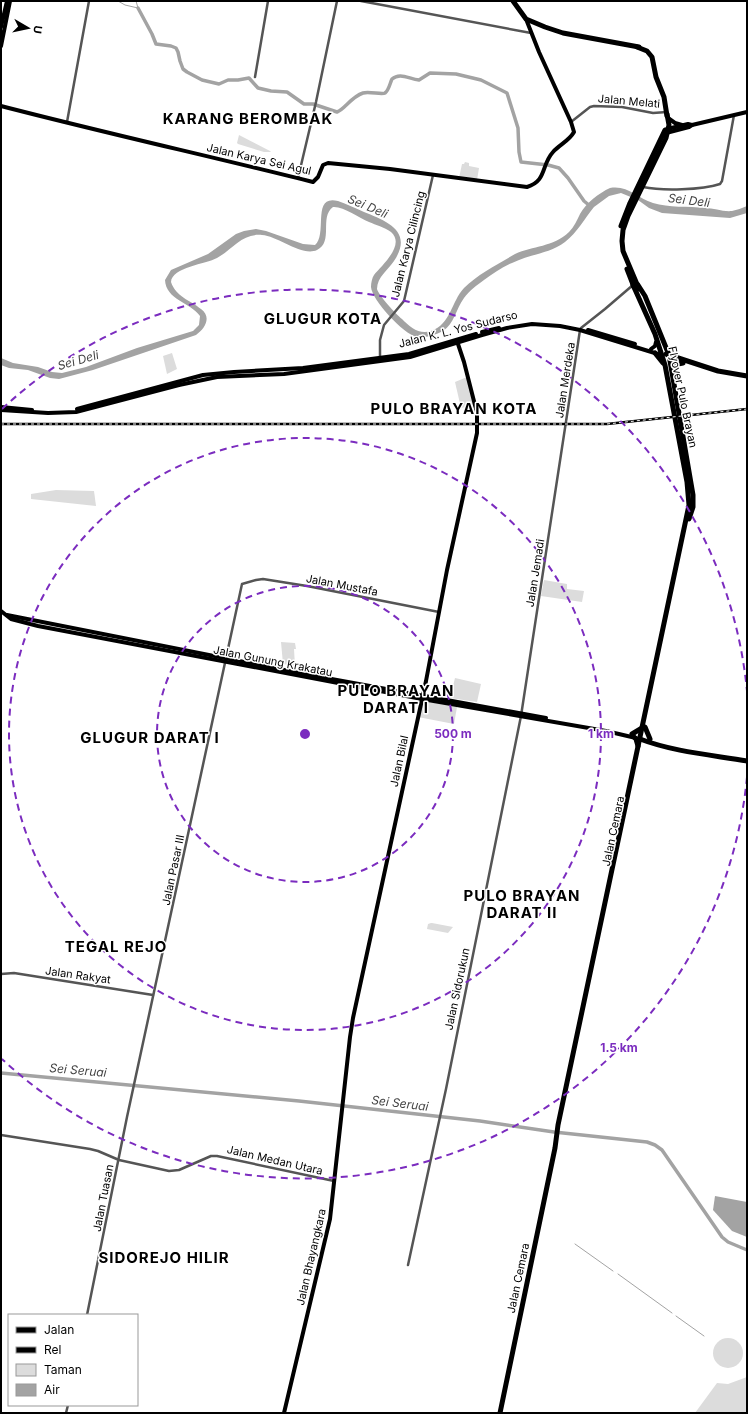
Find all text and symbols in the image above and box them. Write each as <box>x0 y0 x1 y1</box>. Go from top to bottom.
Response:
north arrow <box>8 8 48 48</box>
text: U <box>30 24 45 35</box>
street label: Jalan Melati <box>597 91 661 111</box>
district label: KARANG BEROMBAK <box>163 109 333 128</box>
street label: Jalan Karya Sei Agul <box>205 140 313 178</box>
street label: Jalan Karya Cilincing <box>388 189 428 299</box>
water label: Sei Deli <box>667 190 712 210</box>
water label: Sei Deli <box>346 191 391 222</box>
street label: Jalan K. L. Yos Sudarso <box>397 307 519 351</box>
district label: GLUGUR KOTA <box>264 309 382 328</box>
street label: Jalan Merdeka <box>552 341 578 419</box>
street label: Flyover Pulo Brayan <box>665 345 701 449</box>
water label: Sei Deli <box>56 347 101 373</box>
district label: PULO BRAYAN KOTA <box>371 399 537 418</box>
street label: Jalan Jemadi <box>523 538 547 608</box>
street label: Jalan Mustafa <box>305 571 379 599</box>
street label: Jalan Gunung Krakatau <box>212 643 334 679</box>
district label: PULO BRAYAN DARAT I <box>337 681 455 717</box>
text: 500 m <box>434 726 472 741</box>
text: 1 km <box>588 726 614 741</box>
centre of rings <box>298 727 312 741</box>
district label: GLUGUR DARAT I <box>80 728 220 747</box>
street label: Jalan Bilal <box>387 734 411 788</box>
street label: Jalan Cemara <box>599 795 627 867</box>
street label: Jalan Pasar III <box>159 833 187 907</box>
district label: PULO BRAYAN DARAT II <box>463 886 581 922</box>
district label: TEGAL REJO <box>65 937 167 956</box>
street label: Jalan Sidorukun <box>441 947 473 1031</box>
street label: Jalan Rakyat <box>44 963 112 987</box>
text: 1.5 km <box>600 1040 638 1055</box>
water label: Sei Seruai <box>49 1060 108 1080</box>
water label: Sei Seruai <box>371 1092 430 1114</box>
street label: Jalan Medan Utara <box>226 1142 324 1178</box>
street label: Jalan Tuasan <box>90 1163 116 1233</box>
street label: Jalan Bhayangkara <box>293 1207 329 1307</box>
street label: Jalan Cemara <box>504 1242 532 1314</box>
district label: SIDOREJO HILIR <box>98 1248 230 1267</box>
legend <box>8 1314 138 1406</box>
text: Jalan <box>44 1322 74 1337</box>
text: Rel <box>44 1342 61 1357</box>
text: Taman <box>44 1362 82 1377</box>
text: Air <box>44 1382 60 1397</box>

